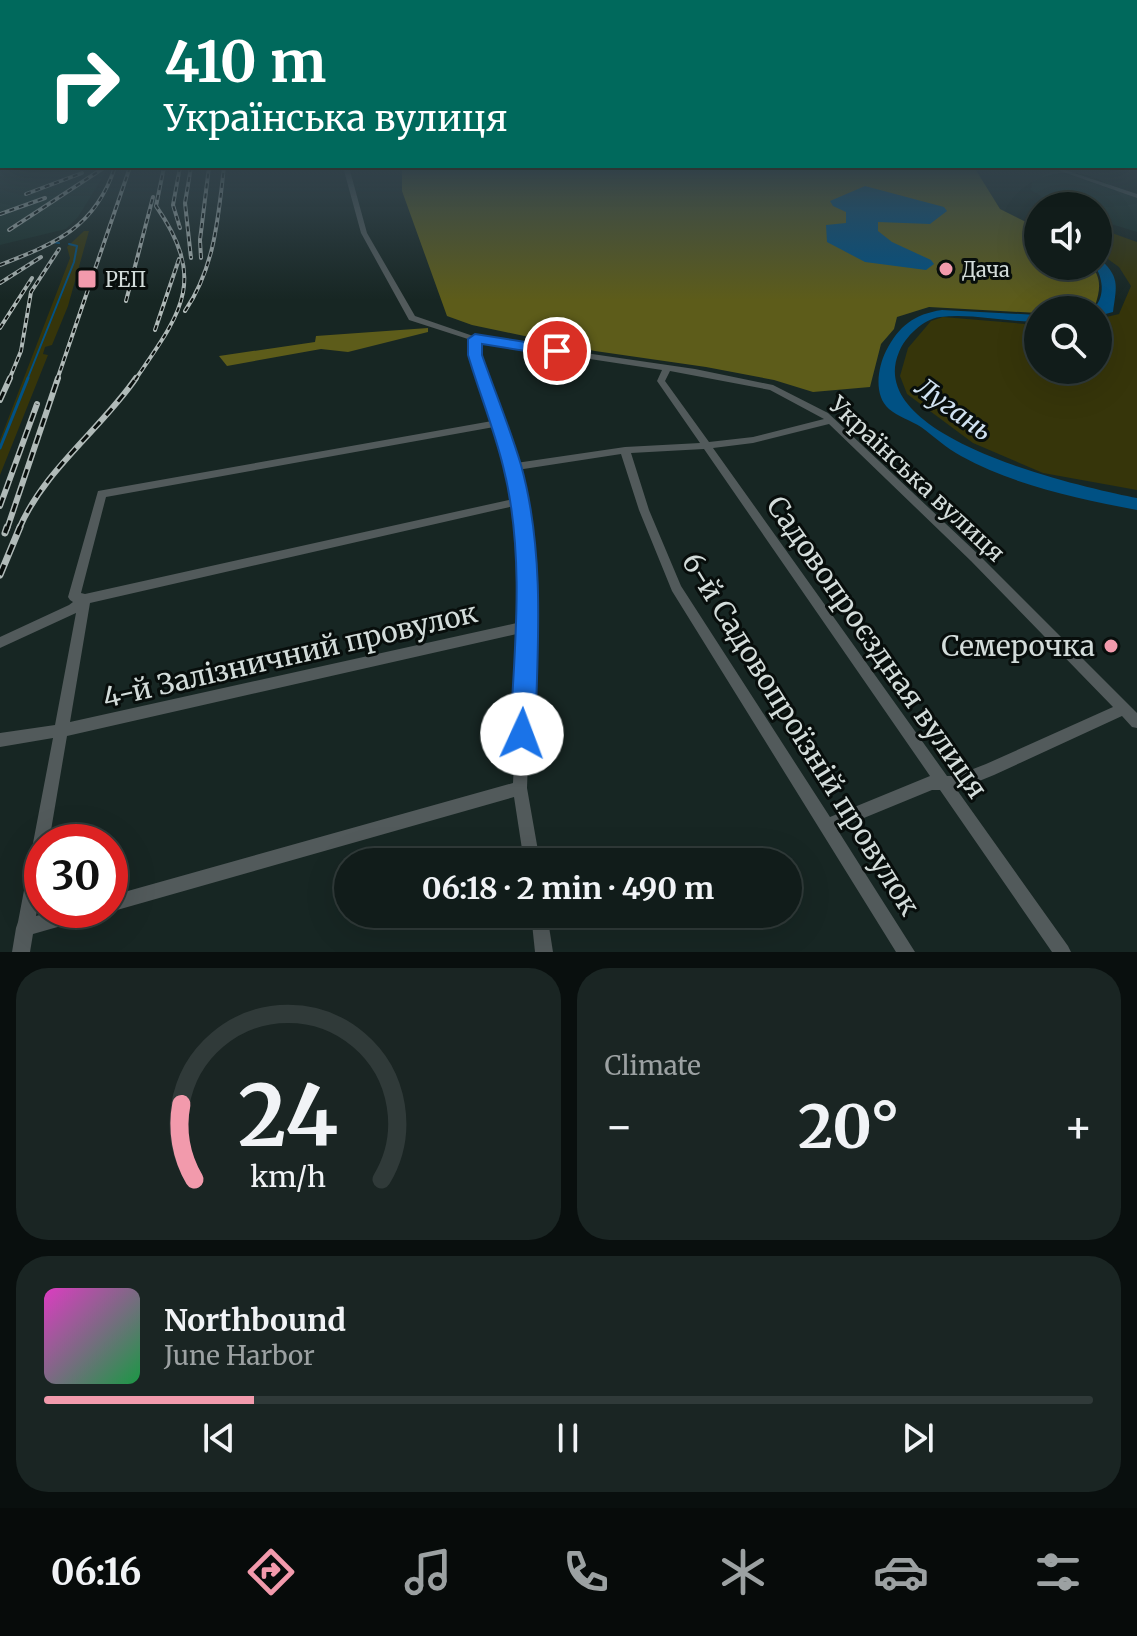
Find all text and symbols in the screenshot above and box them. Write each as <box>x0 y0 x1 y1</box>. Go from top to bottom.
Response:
text: 410 m <box>164 27 326 97</box>
icon: right <box>32 32 136 136</box>
text: Українська вулиця <box>164 96 508 141</box>
map controls <box>1024 192 1112 384</box>
button: sound <box>1024 192 1112 280</box>
place label: Дача <box>962 257 1010 282</box>
marker: Дача <box>937 260 955 278</box>
place label: РЕП <box>105 267 146 292</box>
marker: РЕП <box>76 268 98 290</box>
button: search <box>1024 296 1112 384</box>
pin <box>523 317 591 385</box>
icon: arrive <box>535 329 579 373</box>
water label: Лугань <box>908 370 999 448</box>
street label: Українська вулиця <box>822 389 1011 568</box>
street label: Садовопроєздная вулиця <box>759 489 995 805</box>
street label: 6-й Садовопроїзній провулок <box>674 546 928 922</box>
street label: 4-й Залізничний провулок <box>99 594 481 716</box>
place label: Семерочка <box>941 628 1095 664</box>
marker: Семерочка <box>1102 637 1120 655</box>
position arrow <box>480 692 564 776</box>
speed limit sign: 30 <box>24 824 128 928</box>
text: 06:18 · 2 min · 490 m <box>422 869 714 907</box>
text: Climate <box>605 1049 701 1082</box>
text: 24 <box>238 1064 338 1169</box>
text: 20° <box>798 1089 900 1164</box>
text: − <box>605 1099 634 1154</box>
text: + <box>1064 1099 1093 1154</box>
text: km/h <box>250 1159 326 1195</box>
text: Northbound <box>164 1301 346 1339</box>
text: June Harbor <box>164 1339 315 1372</box>
icon: previous <box>197 1416 241 1460</box>
icon: pause <box>546 1416 590 1460</box>
icon: next <box>896 1416 940 1460</box>
icon: directions <box>243 1544 299 1600</box>
icon: music <box>400 1544 456 1600</box>
icon: phone <box>558 1544 614 1600</box>
icon: climate <box>715 1544 771 1600</box>
icon: car <box>873 1544 929 1600</box>
icon: filters <box>1030 1544 1086 1600</box>
text: 06:16 <box>51 1550 141 1595</box>

